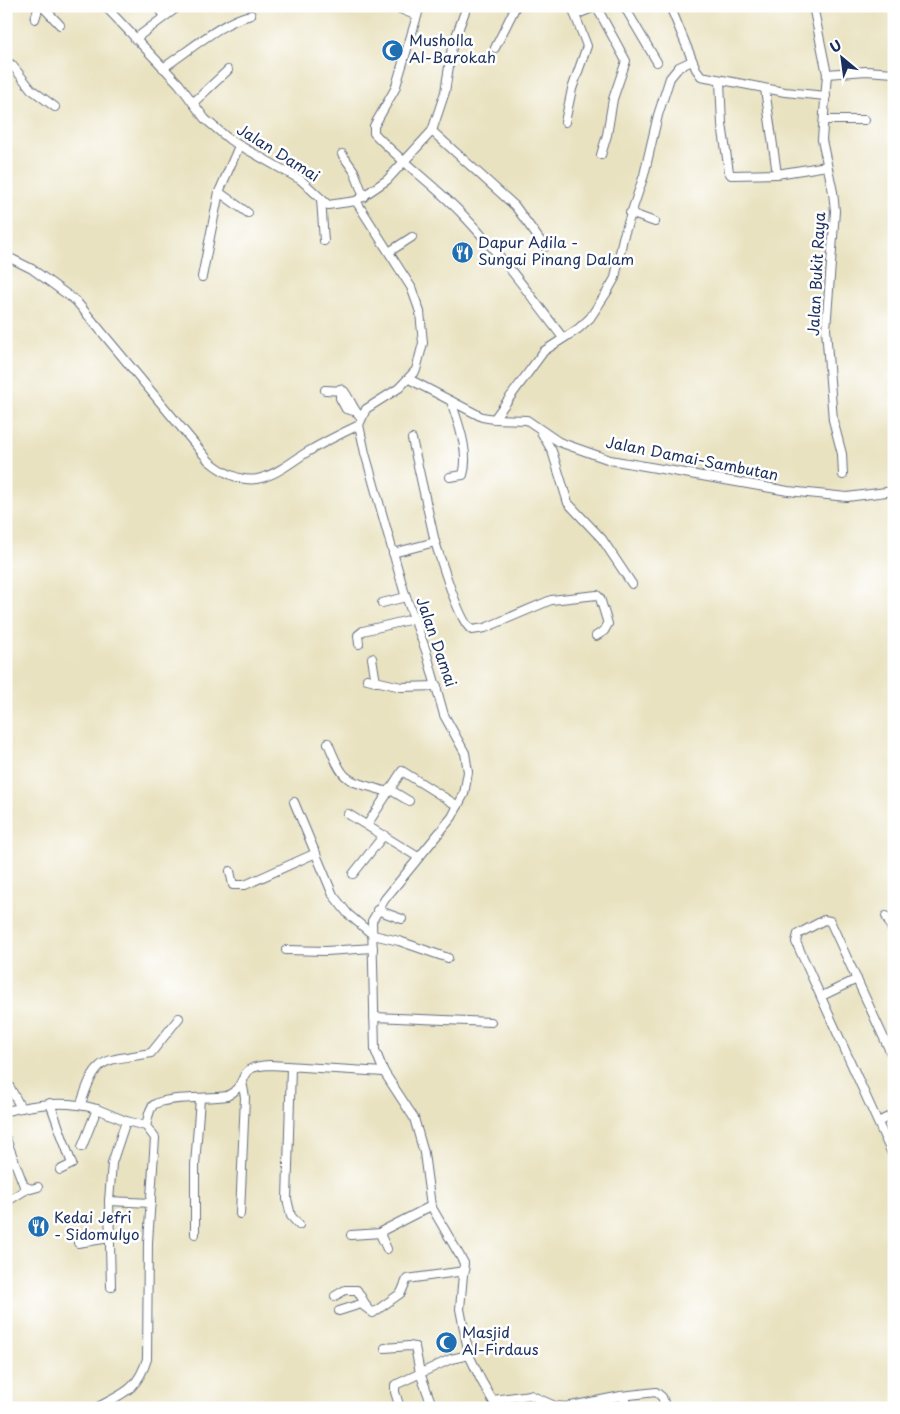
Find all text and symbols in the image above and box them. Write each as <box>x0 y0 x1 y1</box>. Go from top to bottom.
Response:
place label: Musholla Al-Barokah <box>409 28 496 68</box>
north arrow <box>818 32 868 82</box>
text: U <box>826 34 845 58</box>
mosque icon: Musholla Al-Barokah <box>381 38 405 62</box>
street label: Jalan Damai <box>233 117 325 186</box>
street label: Jalan Bukit Raya <box>801 211 830 336</box>
place label: Dapur Adila - Sungai Pinang Dalam <box>478 230 634 270</box>
restaurant icon: Dapur Adila - Sungai Pinang Dalam <box>450 240 474 264</box>
street label: Jalan Damai-Sambutan <box>604 429 781 486</box>
street label: Jalan Damai <box>411 593 464 690</box>
place label: Kedai Jefri - Sidomulyo <box>54 1205 139 1245</box>
restaurant icon: Kedai Jefri - Sidomulyo <box>26 1215 50 1239</box>
place label: Masjid Al-Firdaus <box>462 1320 539 1360</box>
mosque icon: Masjid Al-Firdaus <box>434 1330 458 1354</box>

